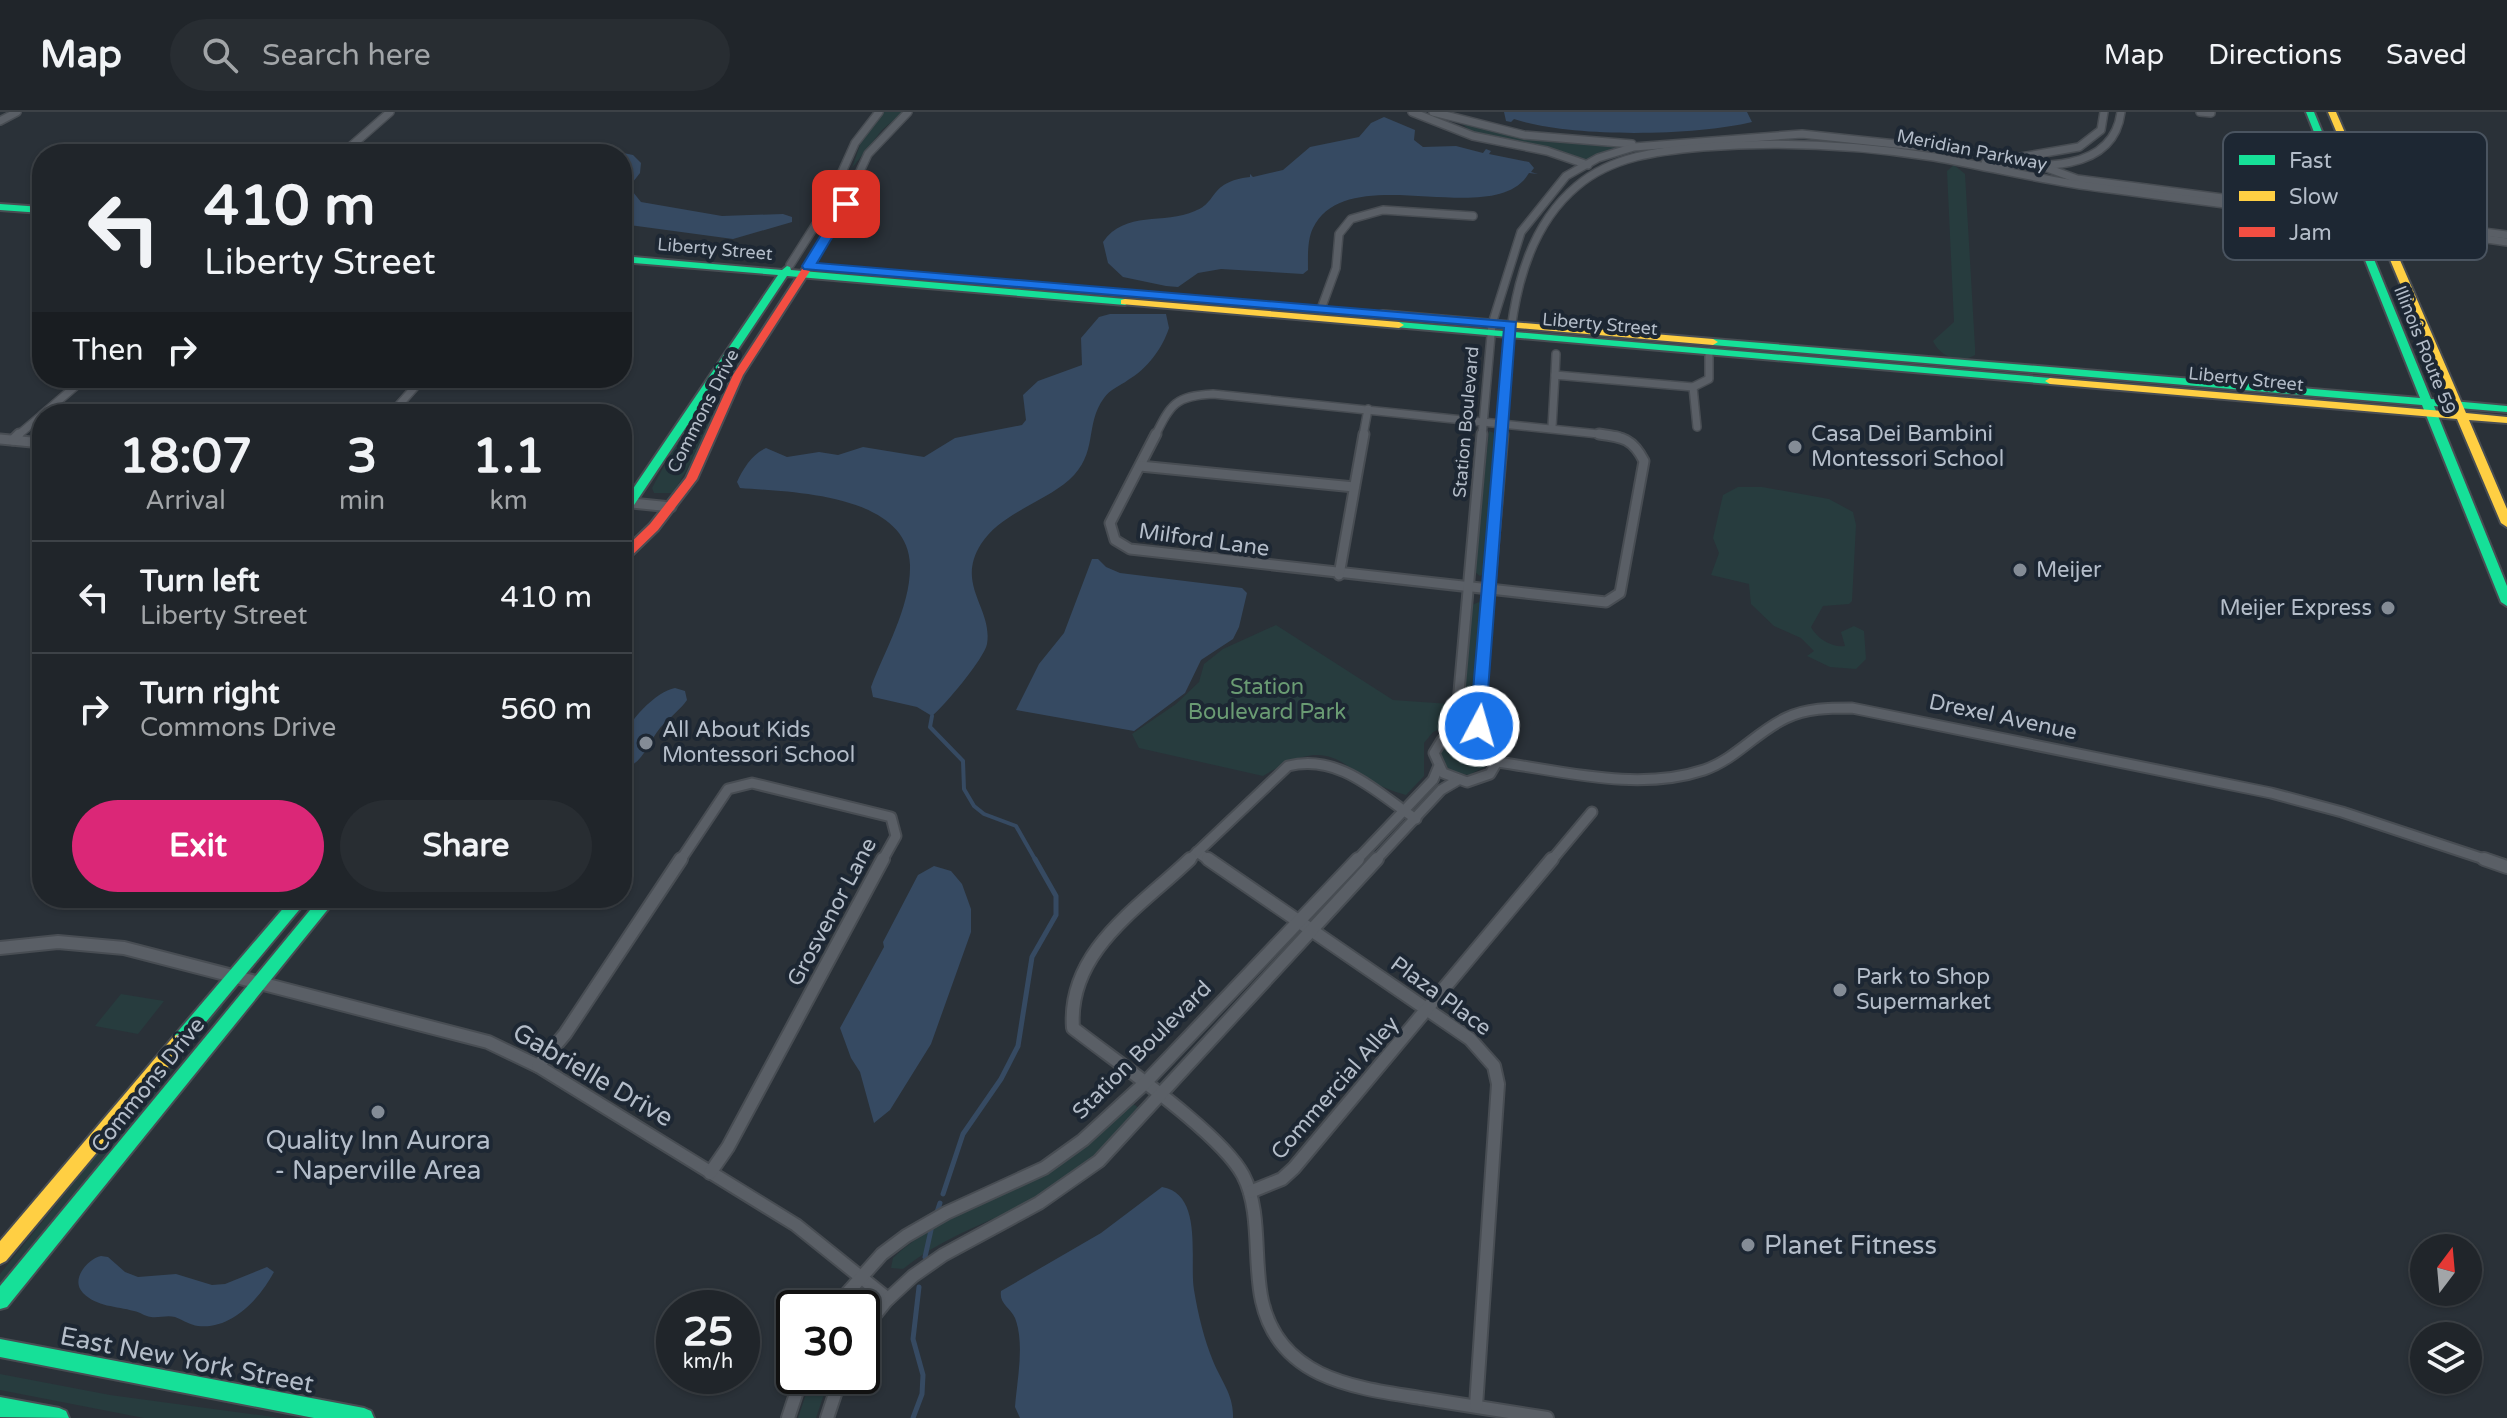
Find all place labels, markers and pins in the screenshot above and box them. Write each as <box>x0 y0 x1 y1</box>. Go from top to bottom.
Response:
pin <box>812 170 880 238</box>
place label: Casa Dei Bambini Montessori School <box>1811 421 2004 472</box>
marker: Casa Dei Bambini Montessori School <box>1786 438 1804 456</box>
place label: Meijer <box>2036 557 2102 583</box>
marker: Meijer <box>2011 561 2029 579</box>
place label: Meijer Express <box>2219 595 2372 621</box>
marker: Meijer Express <box>2379 599 2397 617</box>
place label: All About Kids Montessori School <box>662 717 855 768</box>
marker: All About Kids Montessori School <box>637 734 655 752</box>
place label: Park to Shop Supermarket <box>1856 964 1991 1015</box>
marker: Park to Shop Supermarket <box>1831 981 1849 999</box>
marker: Quality Inn Aurora - Naperville Area <box>369 1103 387 1121</box>
place label: Quality Inn Aurora - Naperville Area <box>265 1125 491 1186</box>
place label: Planet Fitness <box>1764 1230 1937 1261</box>
marker: Planet Fitness <box>1739 1236 1757 1254</box>

